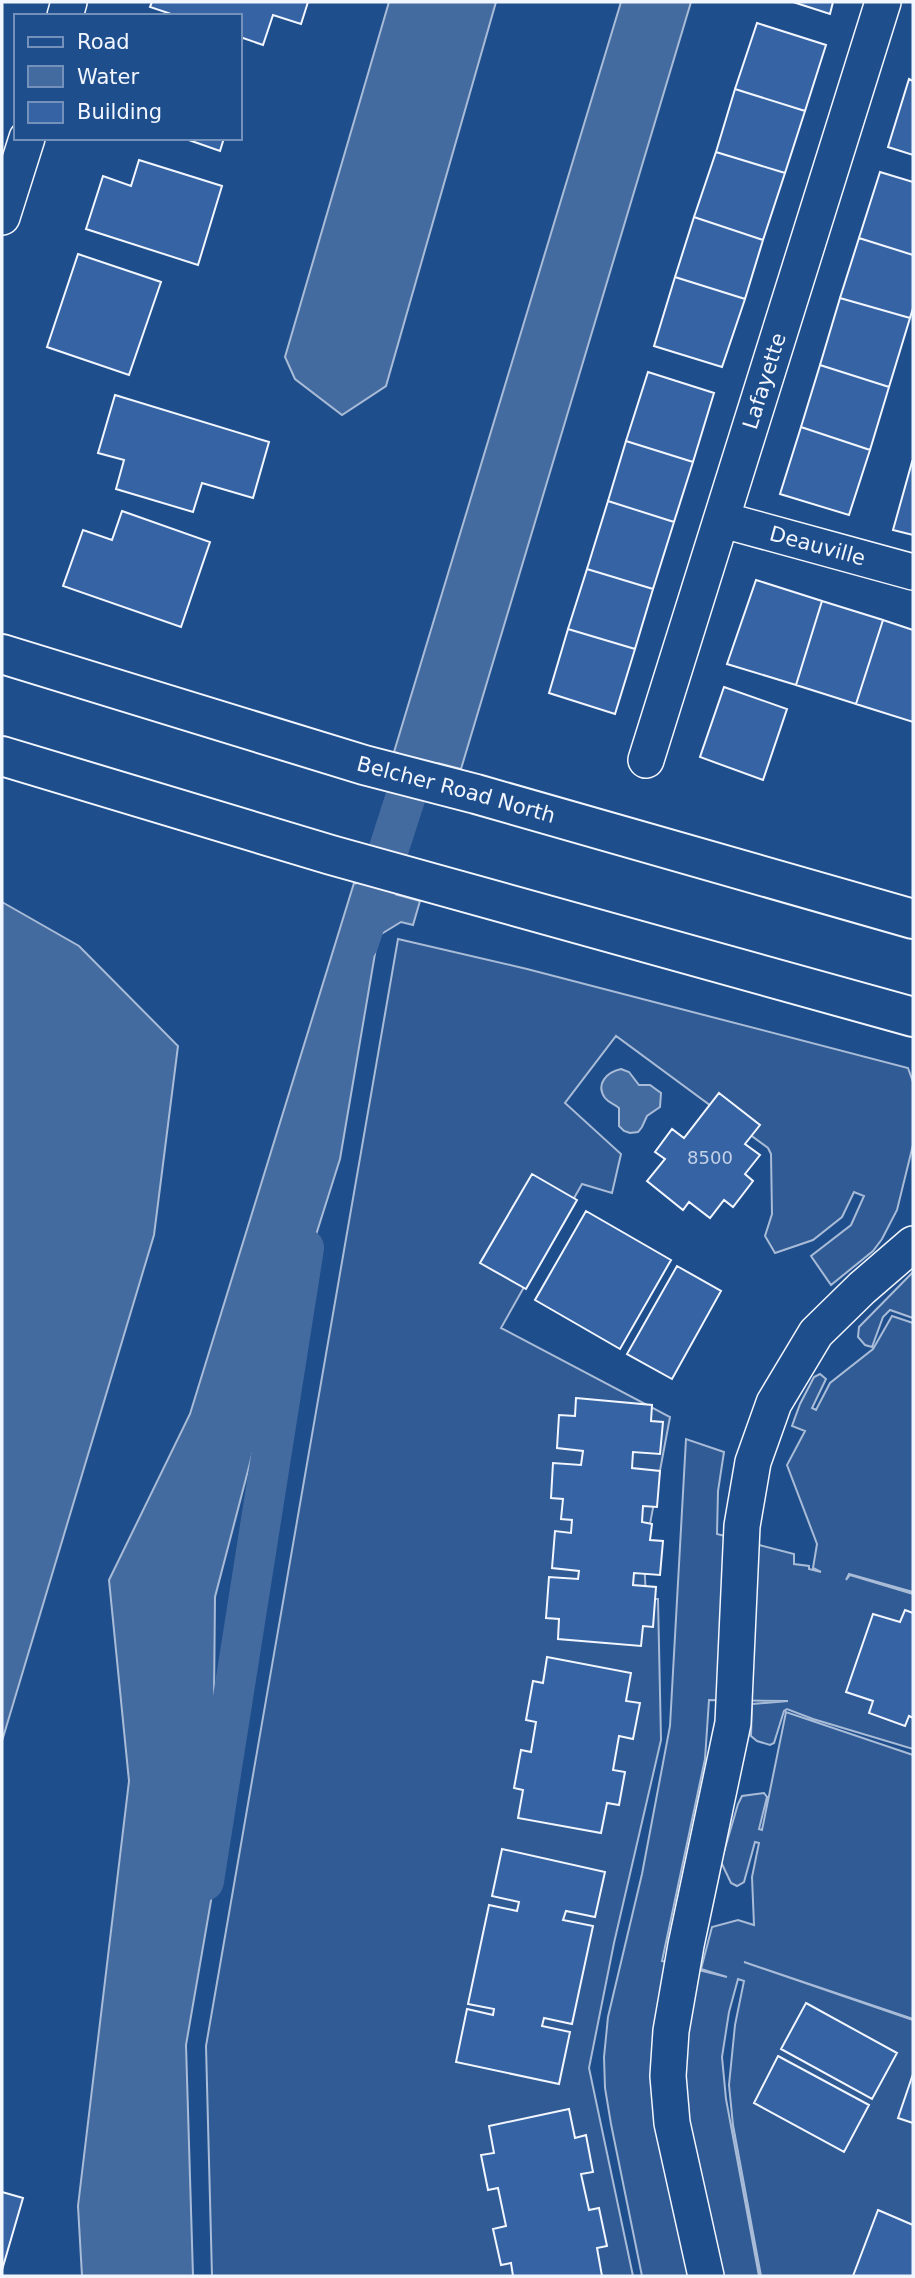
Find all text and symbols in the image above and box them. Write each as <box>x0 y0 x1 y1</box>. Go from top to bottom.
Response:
legend <box>14 14 242 140</box>
text: Road <box>77 30 130 54</box>
text: Water <box>77 65 139 89</box>
text: Building <box>77 100 162 124</box>
street label: Lafayette <box>738 330 791 432</box>
street label: Deauville <box>767 521 868 570</box>
street label: Belcher Road North <box>354 752 558 828</box>
house number: 8500 <box>687 1147 733 1168</box>

